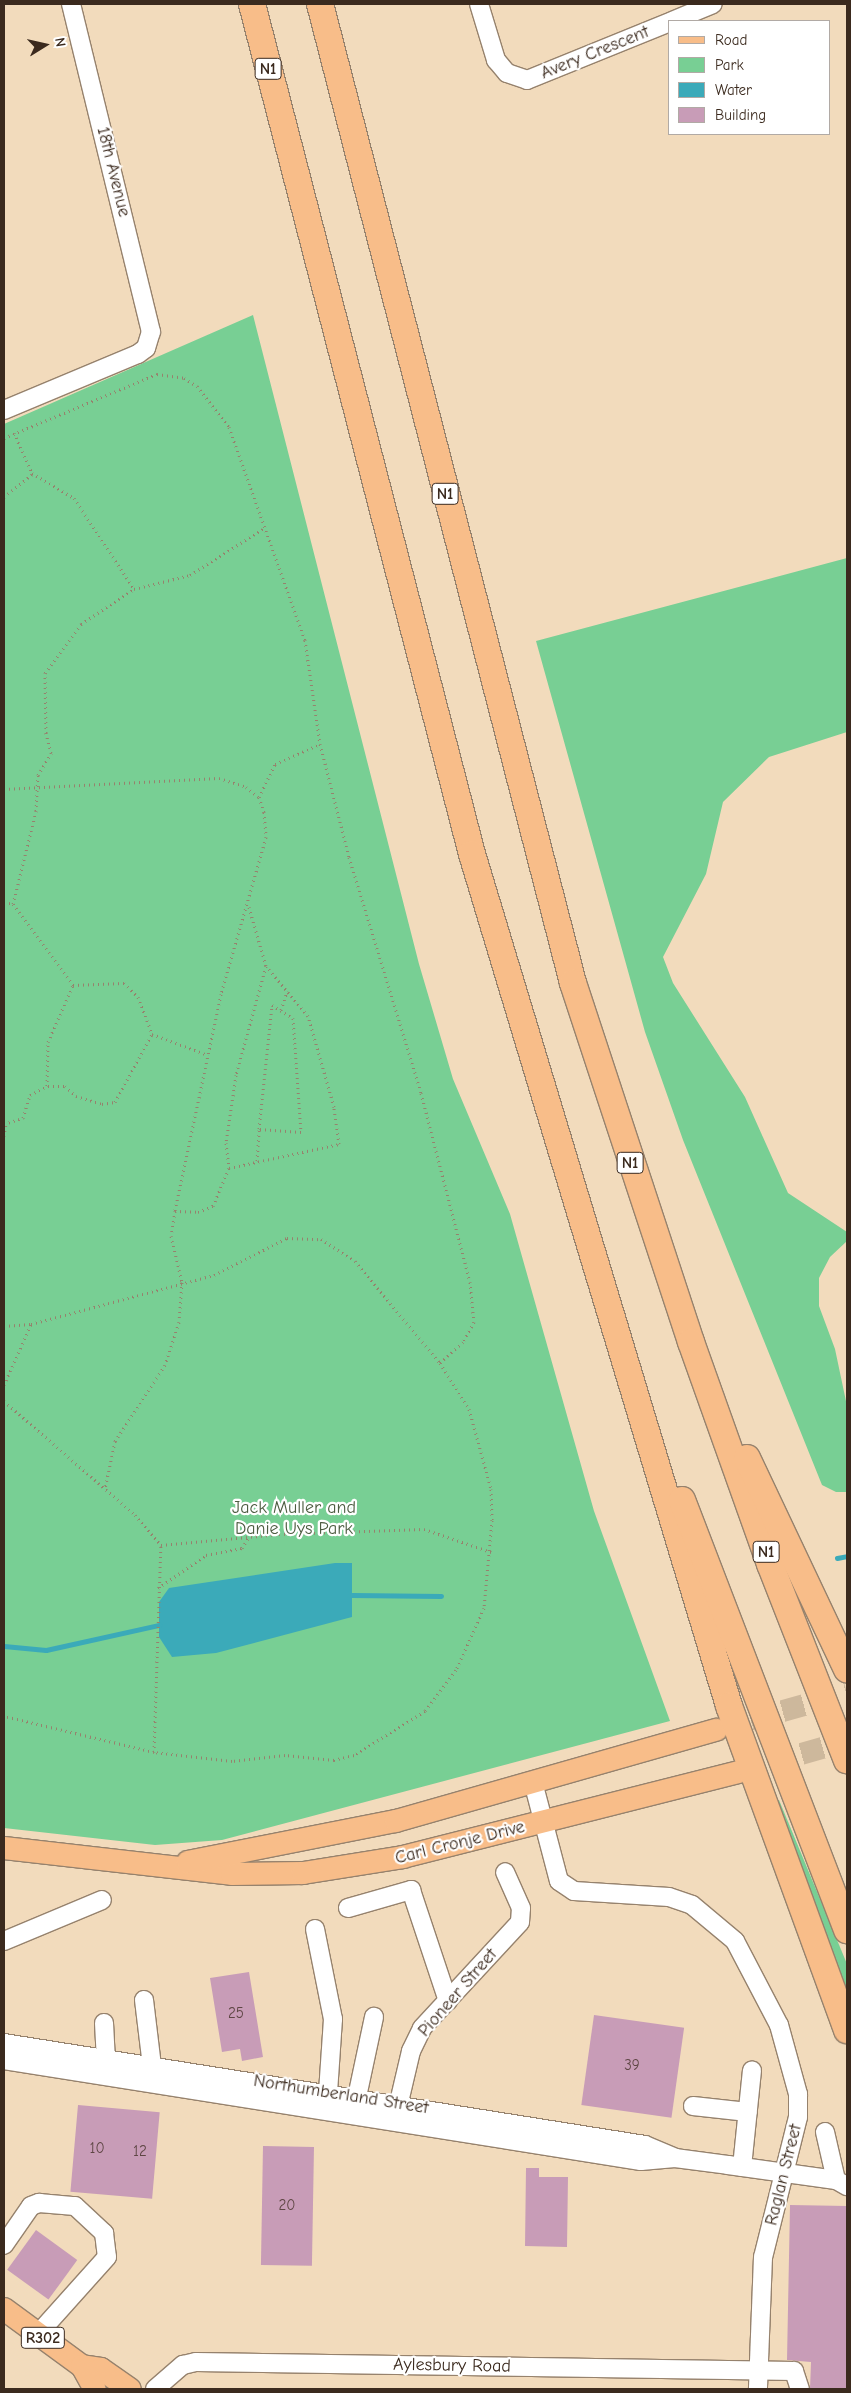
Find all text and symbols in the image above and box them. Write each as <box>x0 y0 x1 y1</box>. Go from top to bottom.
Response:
north arrow <box>20 20 70 70</box>
legend <box>668 20 831 135</box>
street label: Avery Crescent <box>538 21 652 85</box>
text: Road <box>715 31 747 49</box>
text: N <box>51 36 69 48</box>
road number: N1 <box>254 56 282 82</box>
text: Park <box>715 56 744 74</box>
text: Water <box>715 81 752 99</box>
text: Building <box>715 106 766 124</box>
street label: 18th Avenue <box>91 125 135 219</box>
road number: N1 <box>431 480 459 508</box>
road number: N1 <box>616 1150 644 1176</box>
park label: Jack Muller and Danie Uys Park <box>232 1498 356 1540</box>
road number: N1 <box>752 1538 780 1565</box>
street label: Carl Cronje Drive <box>393 1816 527 1870</box>
street label: Pioneer Street <box>414 1944 502 2042</box>
house number: 25 <box>228 2005 244 2023</box>
house number: 39 <box>624 2057 640 2075</box>
street label: Northumberland Street <box>252 2070 430 2120</box>
street label: Raglan Street <box>761 2122 807 2228</box>
house number: 10 <box>89 2140 105 2158</box>
house number: 12 <box>133 2143 147 2161</box>
house number: 20 <box>279 2197 295 2215</box>
road number: R302 <box>20 2324 66 2352</box>
street label: Aylesbury Road <box>393 2354 511 2378</box>

